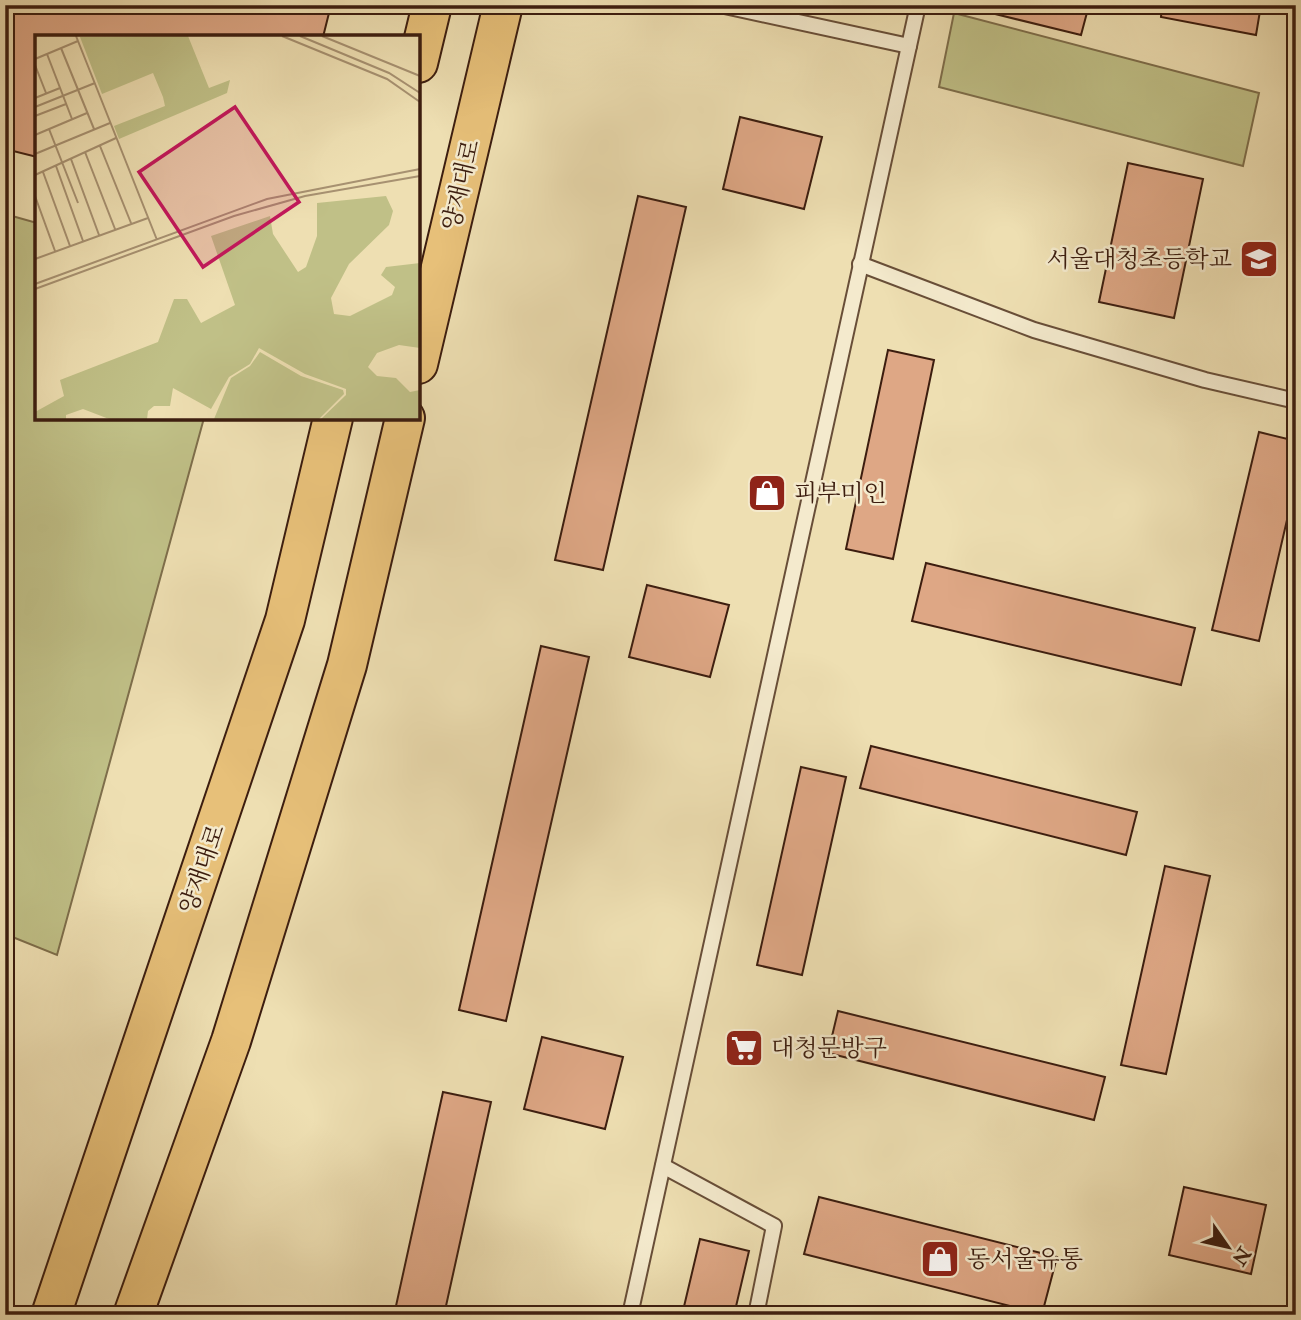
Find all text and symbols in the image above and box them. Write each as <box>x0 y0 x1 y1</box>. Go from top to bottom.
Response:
inset map <box>35 35 420 420</box>
street label: 양재대로 <box>436 136 487 234</box>
school or university icon: 서울대청초등학교 <box>1238 238 1280 280</box>
place label: 서울대청초등학교 <box>1047 244 1232 275</box>
shop icon: 피부미인 <box>746 472 788 514</box>
place label: 피부미인 <box>794 478 887 509</box>
street label: 양재대로 <box>173 820 232 918</box>
supermarket icon: 대청문방구 <box>723 1027 765 1069</box>
place label: 대청문방구 <box>771 1033 887 1064</box>
north arrow <box>1192 1212 1262 1282</box>
shop icon: 동서울유통 <box>919 1238 961 1280</box>
text: N <box>1226 1241 1257 1271</box>
place label: 동서울유통 <box>967 1244 1083 1275</box>

